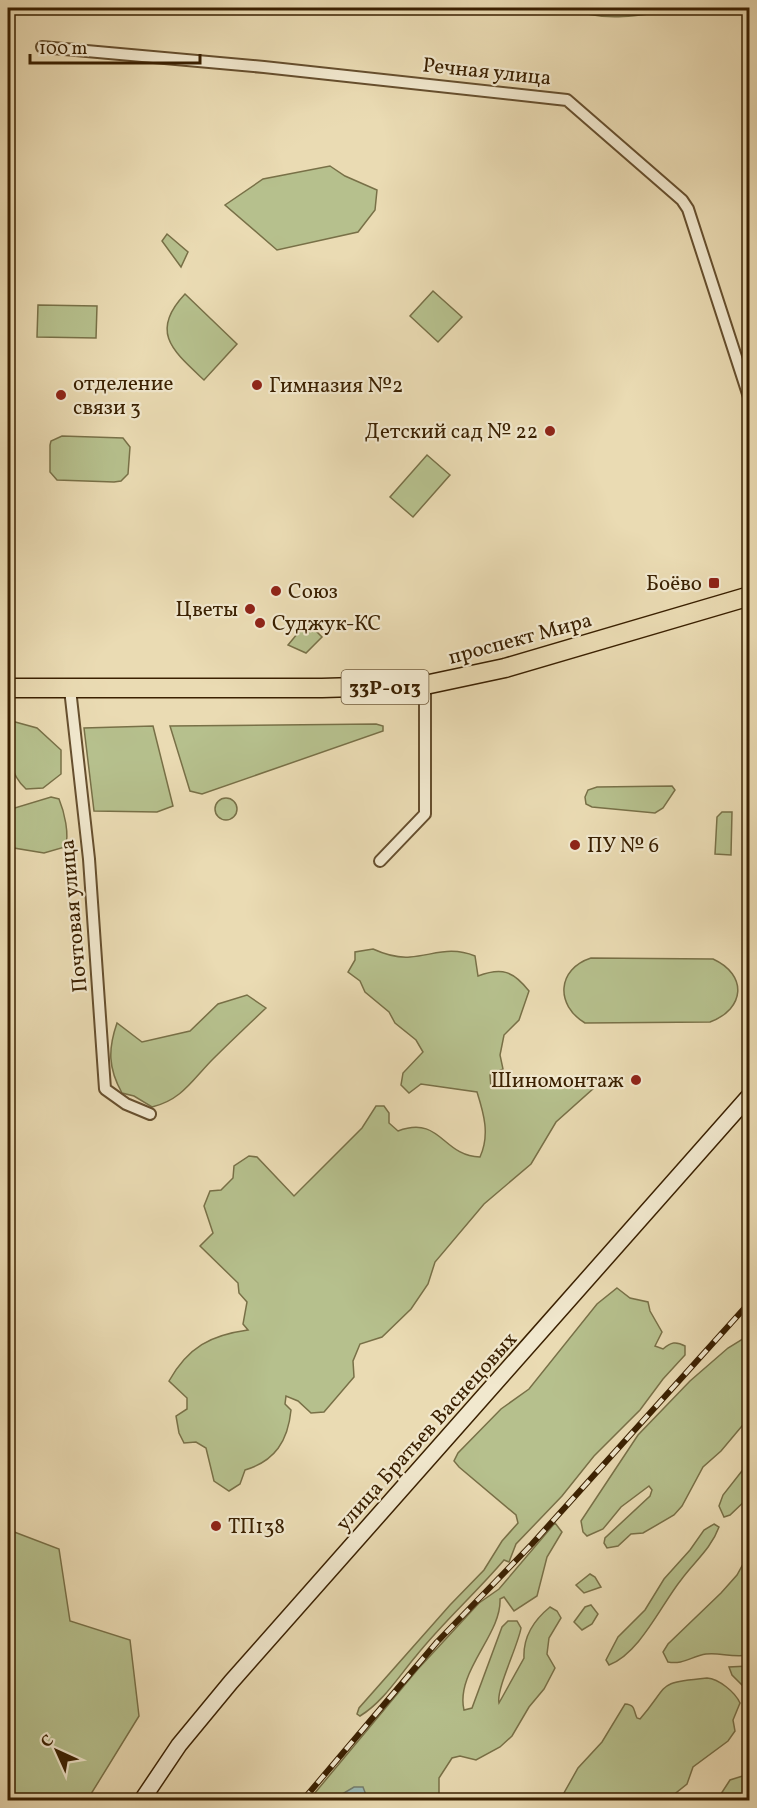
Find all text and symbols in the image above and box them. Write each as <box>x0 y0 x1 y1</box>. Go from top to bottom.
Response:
scale bar <box>30 27 200 65</box>
text: 100 m <box>39 37 88 62</box>
street label: Речная улица <box>421 51 553 94</box>
place label: отделение связи 3 <box>73 370 173 423</box>
place label: Гимназия №2 <box>269 372 403 401</box>
marker: Гимназия №2 <box>250 378 264 392</box>
marker: отделение связи 3 <box>54 388 68 402</box>
place label: Детский сад № 22 <box>365 418 538 447</box>
marker: Детский сад № 22 <box>543 424 557 438</box>
place label: Боёво <box>646 570 702 599</box>
marker: Боёво <box>707 576 721 590</box>
place label: Союз <box>288 578 338 607</box>
marker: Союз <box>269 584 283 598</box>
place label: Цветы <box>176 596 238 625</box>
marker: Цветы <box>243 602 257 616</box>
street label: проспект Мира <box>445 606 595 673</box>
place label: Суджук-КС <box>272 610 381 639</box>
marker: Суджук-КС <box>253 616 267 630</box>
road number: 33Р-013 <box>342 670 428 704</box>
place label: ПУ № 6 <box>587 832 659 861</box>
street label: Почтовая улица <box>53 838 96 994</box>
marker: ПУ № 6 <box>568 838 582 852</box>
place label: Шиномонтаж <box>491 1067 624 1096</box>
marker: Шиномонтаж <box>629 1073 643 1087</box>
street label: улица Братьев Васнецовых <box>330 1326 525 1538</box>
place label: ТП138 <box>228 1513 285 1542</box>
marker: ТП138 <box>209 1519 223 1533</box>
north arrow <box>27 1721 87 1781</box>
text: С <box>36 1730 59 1753</box>

